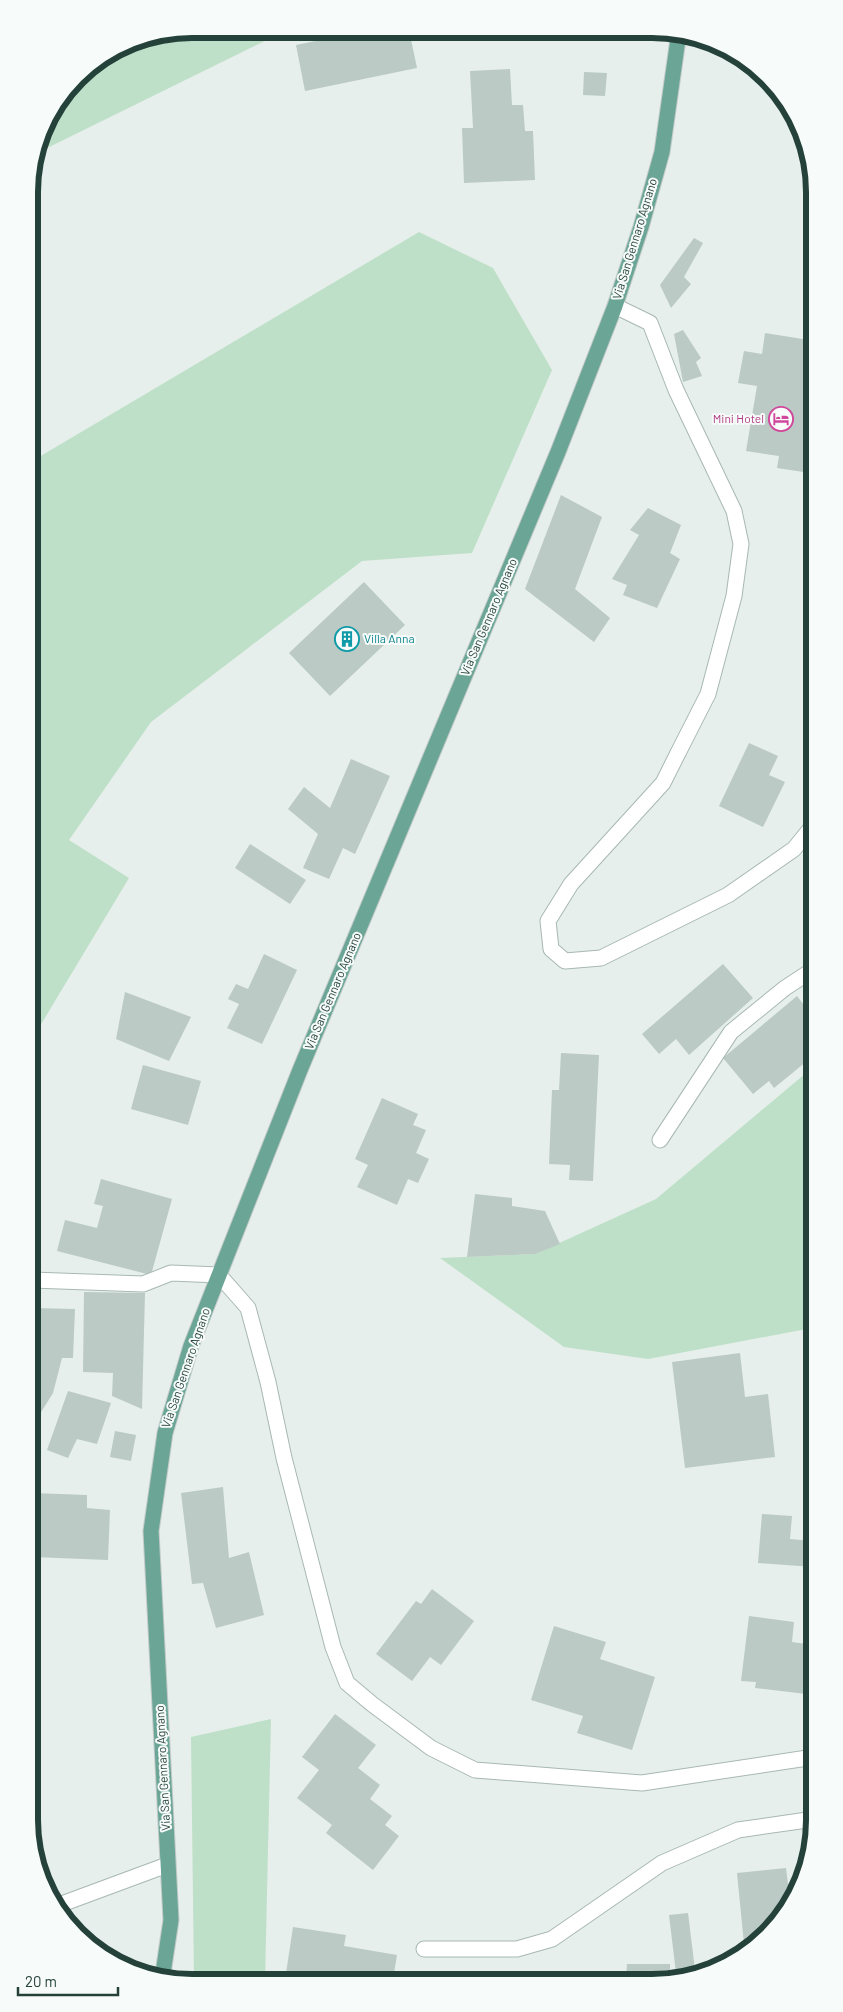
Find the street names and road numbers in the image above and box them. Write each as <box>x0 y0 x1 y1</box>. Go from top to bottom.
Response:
street label: Via San Gennaro Agnano <box>609 177 659 301</box>
street label: Via San Gennaro Agnano <box>457 556 519 677</box>
street label: Via San Gennaro Agnano <box>301 930 363 1051</box>
street label: Via San Gennaro Agnano <box>158 1306 212 1429</box>
street label: Via San Gennaro Agnano <box>152 1705 172 1831</box>

